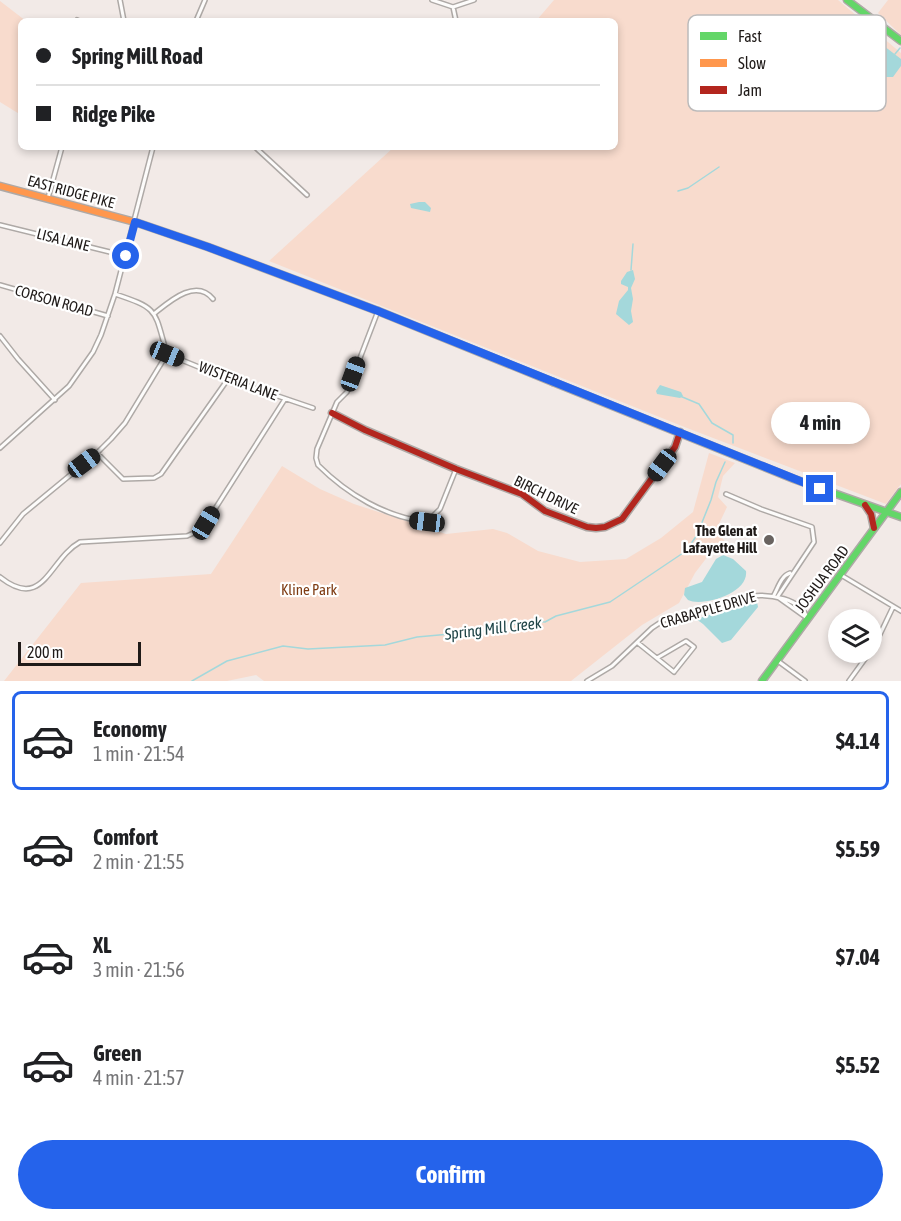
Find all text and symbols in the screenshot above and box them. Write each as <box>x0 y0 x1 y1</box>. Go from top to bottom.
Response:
legend <box>688 15 886 111</box>
text: Fast <box>738 27 762 45</box>
text: Spring Mill Road <box>72 43 203 69</box>
text: Slow <box>738 54 766 72</box>
text: Jam <box>738 81 762 99</box>
text: Ridge Pike <box>72 101 155 127</box>
street label: EAST RIDGE PIKE <box>26 172 117 211</box>
street label: LISA LANE <box>35 225 92 254</box>
route start <box>112 242 139 269</box>
street label: CORSON ROAD <box>13 281 95 320</box>
car <box>147 339 187 369</box>
car <box>338 354 368 394</box>
street label: WISTERIA LANE <box>196 358 281 404</box>
callout: 4 min <box>770 402 870 444</box>
text: 4 min <box>800 411 841 434</box>
car <box>64 445 104 481</box>
car <box>644 445 680 485</box>
street label: BIRCH DRIVE <box>511 472 582 518</box>
route end <box>806 475 833 502</box>
car <box>189 503 223 543</box>
car <box>408 511 446 533</box>
place label: The Glen at Lafayette Hill <box>683 522 758 556</box>
marker: The Glen at Lafayette Hill <box>762 533 776 547</box>
street label: JOSHUA ROAD <box>791 542 852 615</box>
park label: Kline Park <box>281 581 337 598</box>
street label: CRABAPPLE DRIVE <box>658 588 758 631</box>
map controls <box>828 609 882 663</box>
button: layers <box>828 609 882 663</box>
water label: Spring Mill Creek <box>442 613 544 644</box>
scale bar <box>18 639 141 666</box>
text: 200 m <box>27 643 63 661</box>
icon: car <box>21 714 75 768</box>
text: Economy <box>93 716 167 742</box>
text: $4.14 <box>836 728 880 754</box>
text: 1 min · 21:54 <box>93 742 185 765</box>
icon: car <box>21 822 75 876</box>
text: Comfort <box>93 824 158 850</box>
text: $5.59 <box>836 836 880 862</box>
text: 2 min · 21:55 <box>93 850 185 873</box>
icon: car <box>21 930 75 984</box>
text: XL <box>93 932 111 958</box>
text: $7.04 <box>836 944 880 970</box>
text: 3 min · 21:56 <box>93 958 185 981</box>
icon: car <box>21 1038 75 1092</box>
text: Green <box>93 1040 142 1066</box>
text: $5.52 <box>836 1052 880 1078</box>
text: 4 min · 21:57 <box>93 1066 185 1089</box>
button: Confirm <box>18 1140 883 1209</box>

